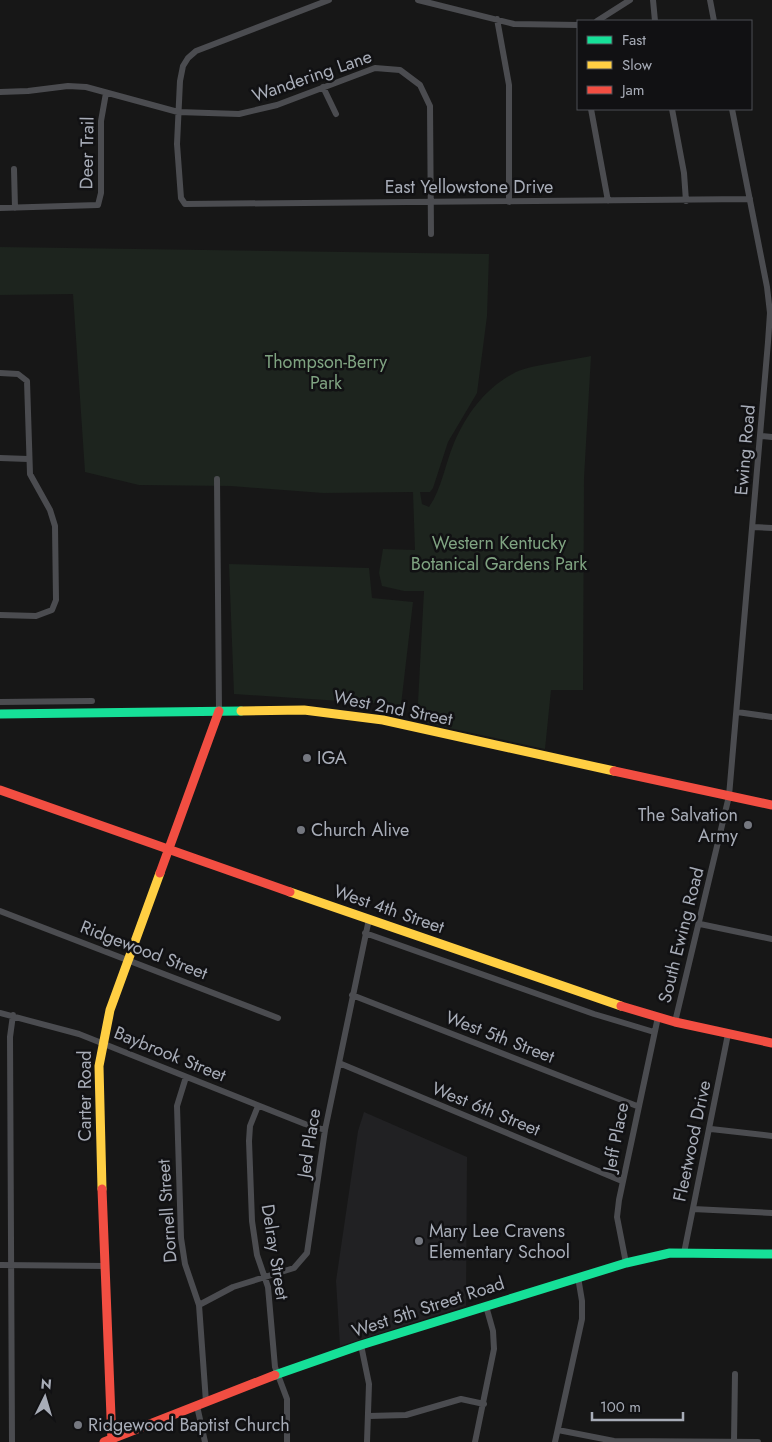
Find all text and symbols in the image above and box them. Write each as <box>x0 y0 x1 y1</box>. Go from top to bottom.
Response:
legend <box>577 20 752 110</box>
text: Fast <box>622 29 646 51</box>
street label: Wandering Lane <box>249 43 375 109</box>
text: Slow <box>622 54 653 76</box>
text: Jam <box>620 79 645 101</box>
street label: Deer Trail <box>73 116 101 190</box>
street label: East Yellowstone Drive <box>385 174 553 200</box>
park label: Thompson-Berry Park <box>265 349 387 396</box>
street label: Ewing Road <box>728 404 762 496</box>
park label: Western Kentucky Botanical Gardens Park <box>411 530 587 577</box>
street label: West 2nd Street <box>331 684 455 732</box>
place label: IGA <box>317 745 347 771</box>
marker: IGA <box>301 752 313 764</box>
place label: The Salvation Army <box>638 802 738 849</box>
place label: Church Alive <box>311 817 409 843</box>
marker: The Salvation Army <box>742 819 754 831</box>
marker: Church Alive <box>295 824 307 836</box>
street label: South Ewing Road <box>652 864 710 1006</box>
street label: West 4th Street <box>330 878 448 940</box>
street label: Ridgewood Street <box>77 914 212 986</box>
street label: West 5th Street <box>442 1004 559 1070</box>
street label: Baybrook Street <box>110 1020 230 1089</box>
street label: Carter Road <box>72 1050 98 1142</box>
street label: West 6th Street <box>428 1075 545 1143</box>
street label: Fleetwood Drive <box>666 1078 718 1204</box>
street label: Jeff Place <box>596 1100 635 1176</box>
street label: Jed Place <box>290 1106 327 1181</box>
street label: Dornell Street <box>150 1158 184 1264</box>
street label: Delray Street <box>255 1202 296 1302</box>
place label: Mary Lee Cravens Elementary School <box>429 1218 570 1265</box>
marker: Mary Lee Cravens Elementary School <box>413 1235 425 1247</box>
street label: West 5th Street Road <box>348 1270 508 1344</box>
north arrow <box>20 1372 70 1422</box>
text: N <box>40 1374 53 1394</box>
scale bar <box>592 1390 683 1422</box>
text: 100 m <box>600 1396 641 1418</box>
place label: Ridgewood Baptist Church <box>88 1412 290 1438</box>
marker: Ridgewood Baptist Church <box>72 1419 84 1431</box>

